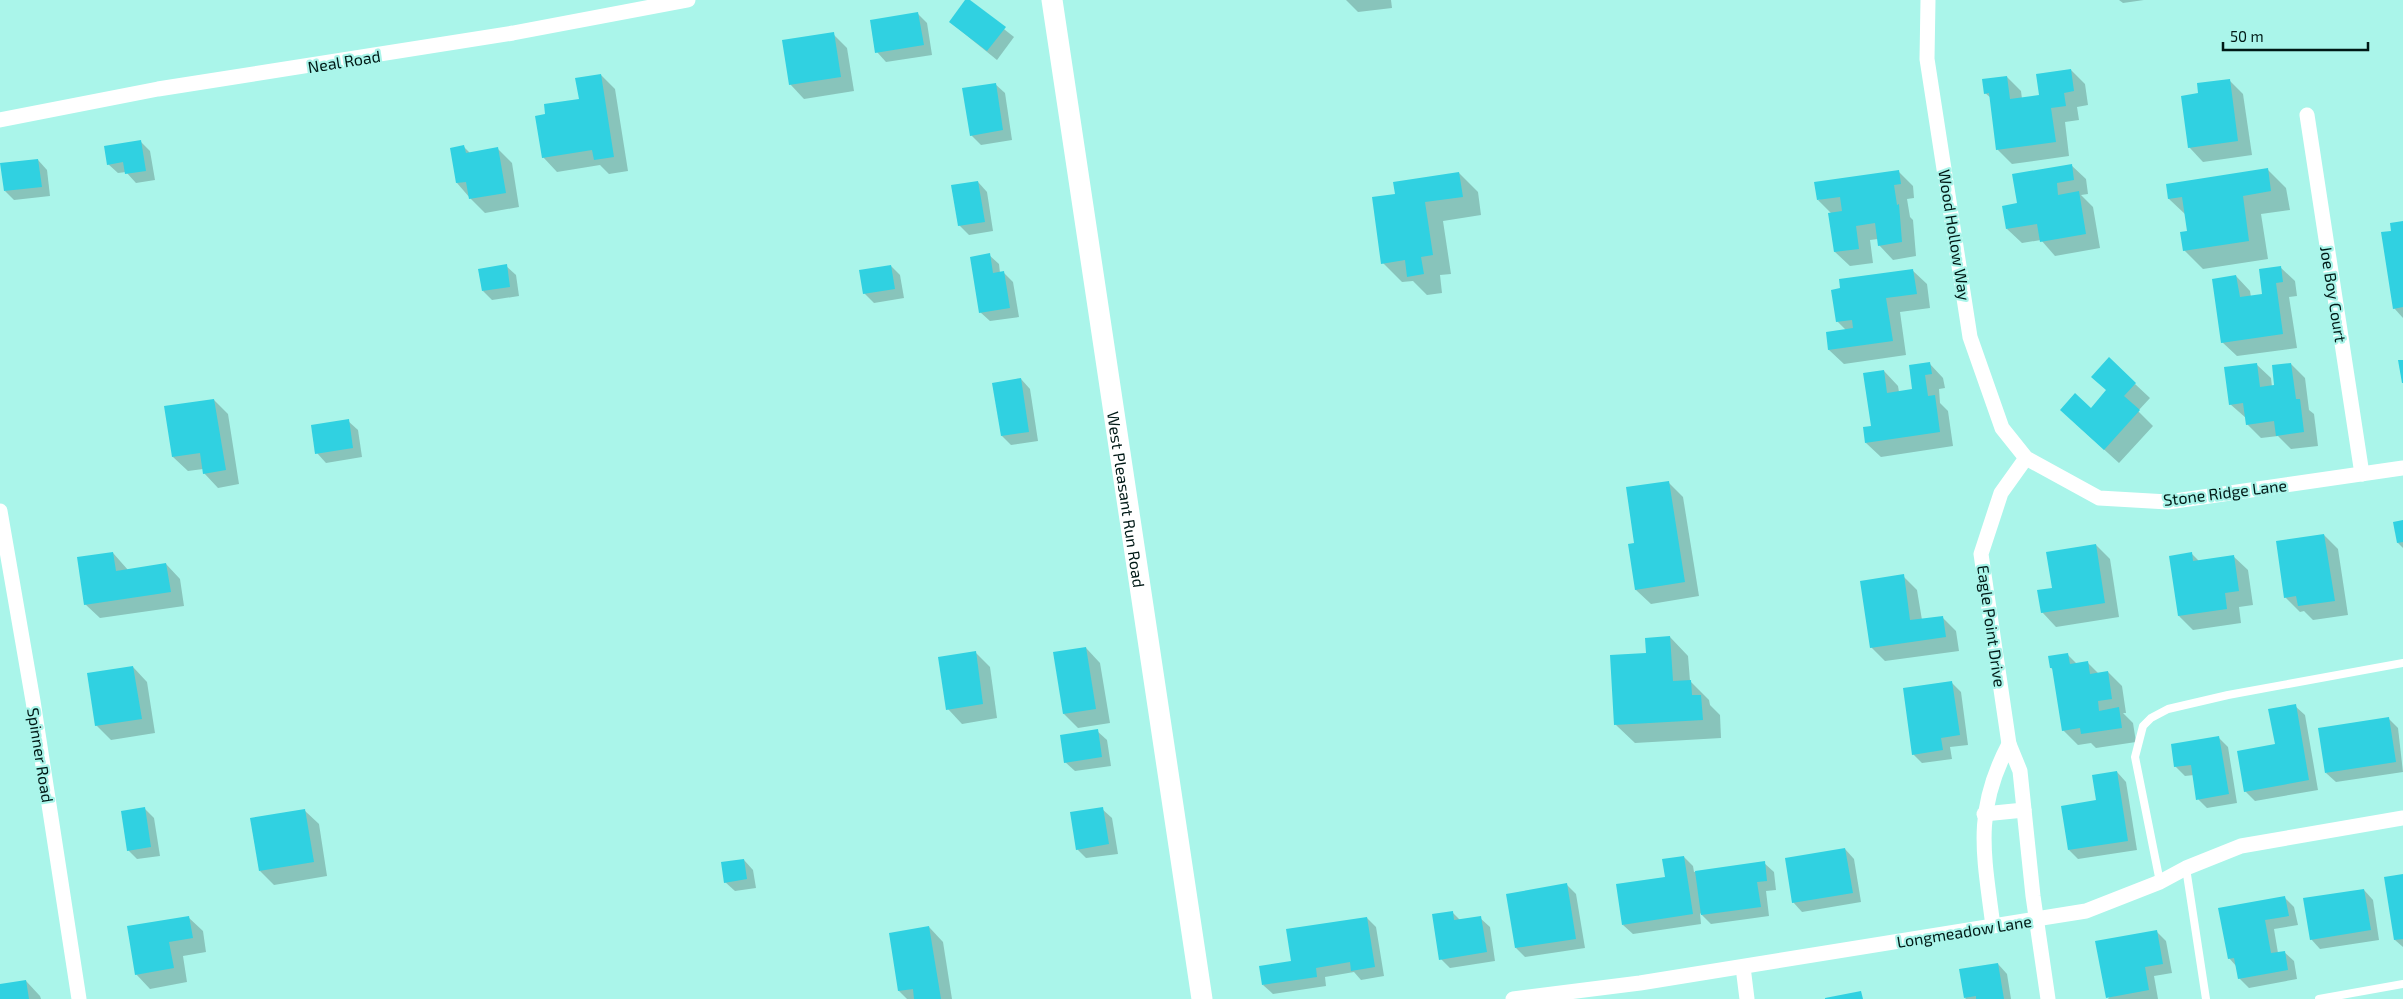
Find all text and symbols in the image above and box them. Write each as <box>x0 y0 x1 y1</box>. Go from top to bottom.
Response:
scale bar <box>2223 20 2368 52</box>
text: 50 m <box>2230 27 2264 45</box>
street label: Neal Road <box>306 46 382 76</box>
street label: Wood Hollow Way <box>1935 168 1975 302</box>
street label: Joe Boy Court <box>2317 245 2351 343</box>
street label: West Pleasant Run Road <box>1104 410 1150 589</box>
street label: Stone Ridge Lane <box>2162 475 2288 509</box>
street label: Eagle Point Drive <box>1974 564 2010 688</box>
street label: Spinner Road <box>24 706 58 804</box>
street label: Longmeadow Lane <box>1895 911 2033 951</box>

